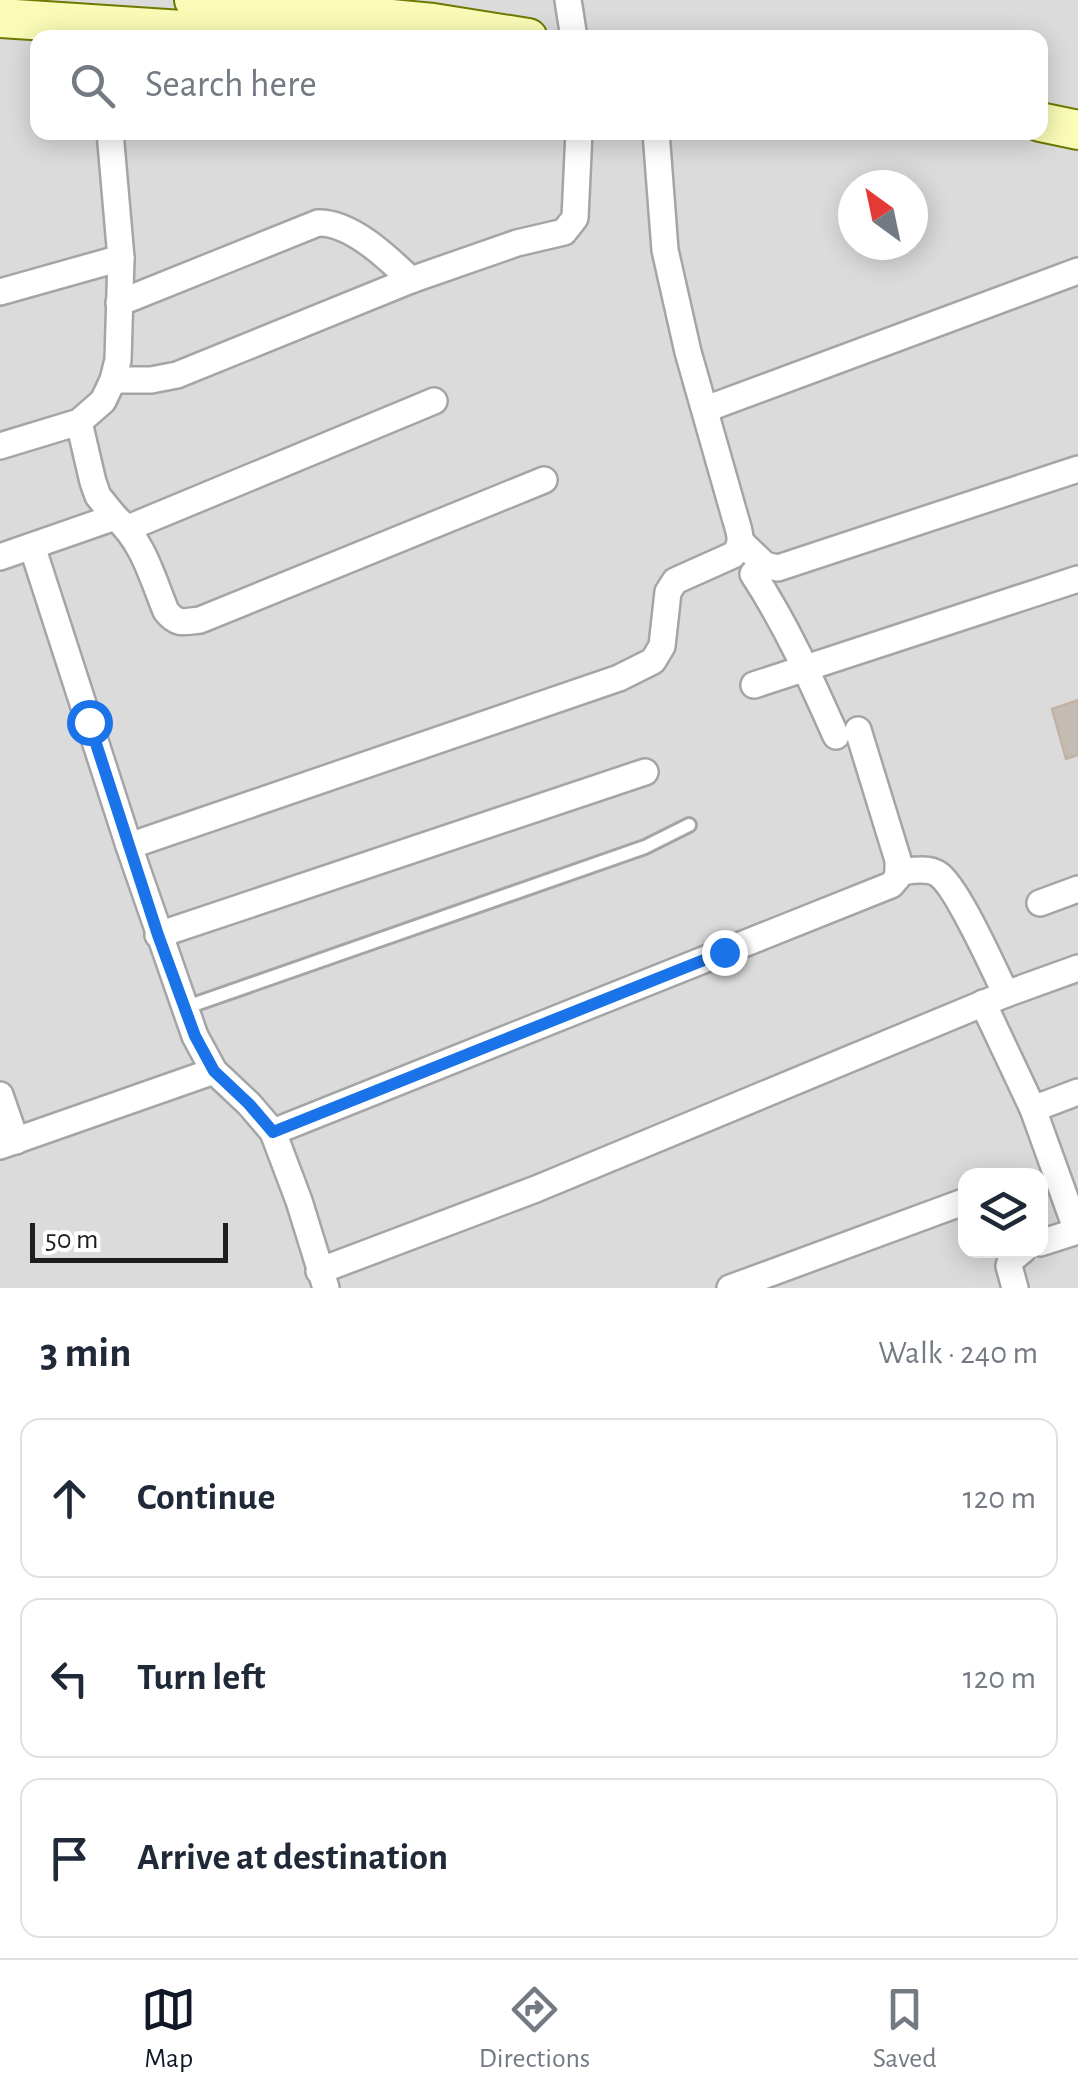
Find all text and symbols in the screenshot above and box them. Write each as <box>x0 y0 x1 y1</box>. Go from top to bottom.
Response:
search box <box>30 30 1048 140</box>
icon: search <box>65 58 120 113</box>
text: Search here <box>145 66 317 104</box>
north arrow <box>838 170 928 260</box>
route start <box>67 700 113 746</box>
route end <box>702 930 748 976</box>
map controls <box>958 1168 1048 1258</box>
button: layers <box>958 1168 1048 1258</box>
scale bar <box>30 1218 228 1262</box>
text: 50 m <box>45 1226 99 1254</box>
text: 3 min <box>40 1332 132 1374</box>
text: Walk · 240 m <box>878 1337 1038 1369</box>
icon: ahead <box>42 1471 97 1526</box>
text: Continue <box>137 1479 275 1517</box>
text: 120 m <box>963 1482 1036 1514</box>
icon: left <box>42 1651 97 1706</box>
text: Turn left <box>137 1659 265 1697</box>
text: 120 m <box>963 1662 1036 1694</box>
icon: arrive <box>42 1831 97 1886</box>
text: Arrive at destination <box>137 1839 448 1877</box>
tab: Map <box>141 1982 196 2076</box>
tab: Directions <box>479 1982 590 2076</box>
tab: Saved <box>873 1982 937 2076</box>

